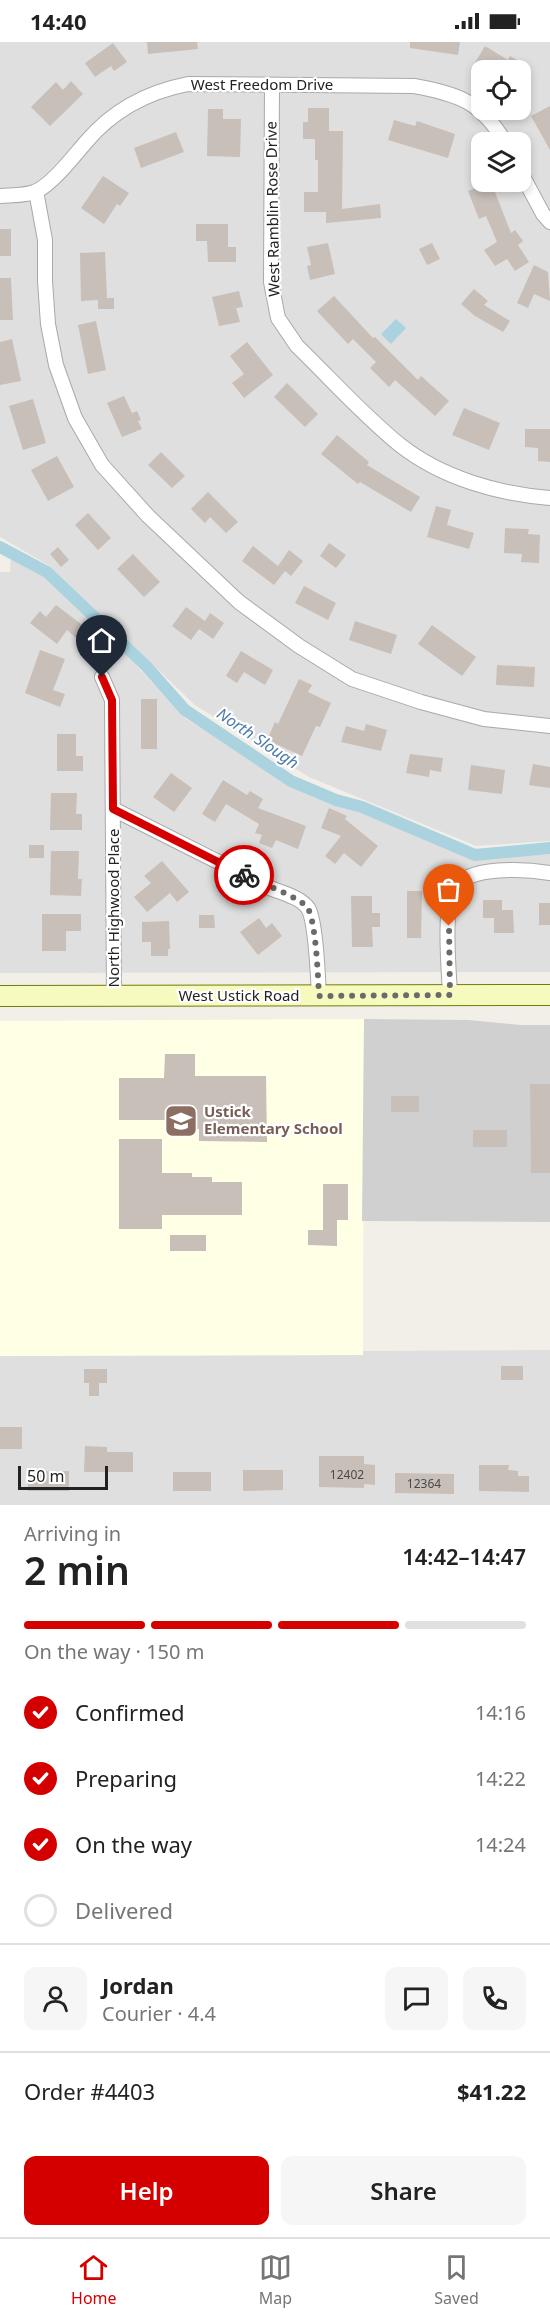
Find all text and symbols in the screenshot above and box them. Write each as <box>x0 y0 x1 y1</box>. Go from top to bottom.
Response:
text: 14:40 <box>30 6 87 36</box>
map controls <box>471 60 531 192</box>
button: locate <box>471 60 531 120</box>
street label: West Freedom Drive <box>191 74 333 94</box>
street label: West Ramblin Rose Drive <box>260 121 284 297</box>
button: layers <box>471 132 531 192</box>
pin <box>76 615 127 677</box>
icon: home <box>85 624 118 657</box>
water label: North Slough <box>213 702 303 774</box>
street label: North Highwood Place <box>103 829 123 987</box>
courier <box>214 845 274 905</box>
icon: bike <box>228 859 261 892</box>
pin <box>423 864 474 926</box>
icon: bag <box>432 873 465 906</box>
street label: West Ustick Road <box>178 985 300 1005</box>
place label: Ustick Elementary School <box>204 1101 343 1138</box>
school or university icon: Ustick Elementary School <box>163 1103 199 1139</box>
scale bar <box>18 1463 108 1490</box>
text: 50 m <box>27 1465 64 1487</box>
house number: 12402 <box>330 1466 364 1483</box>
house number: 12364 <box>407 1475 441 1492</box>
text: Arriving in <box>24 1520 121 1547</box>
text: 14:42–14:47 <box>402 1541 526 1571</box>
text: 2 min <box>24 1543 130 1596</box>
text: On the way · 150 m <box>24 1638 204 1665</box>
icon: check <box>24 1696 57 1729</box>
text: Confirmed <box>75 1697 185 1727</box>
text: 14:16 <box>475 1699 526 1726</box>
icon: check <box>24 1762 57 1795</box>
text: Preparing <box>75 1763 177 1793</box>
text: 14:22 <box>475 1765 526 1792</box>
icon: check <box>24 1828 57 1861</box>
text: On the way <box>75 1829 192 1859</box>
text: 14:24 <box>475 1831 526 1858</box>
text: Delivered <box>75 1895 173 1925</box>
button: person <box>24 1967 87 2030</box>
button: chat <box>385 1967 448 2030</box>
button: phone <box>463 1967 526 2030</box>
text: Jordan <box>102 1970 174 2000</box>
text: Courier · 4.4 <box>102 2000 216 2027</box>
text: Order #4403 <box>24 2076 155 2106</box>
text: $41.22 <box>457 2076 526 2106</box>
button: Help <box>24 2156 269 2225</box>
button: Share <box>281 2156 526 2225</box>
tab: Home <box>71 2251 117 2309</box>
tab: Map <box>259 2251 292 2309</box>
tab: Saved <box>434 2251 479 2309</box>

